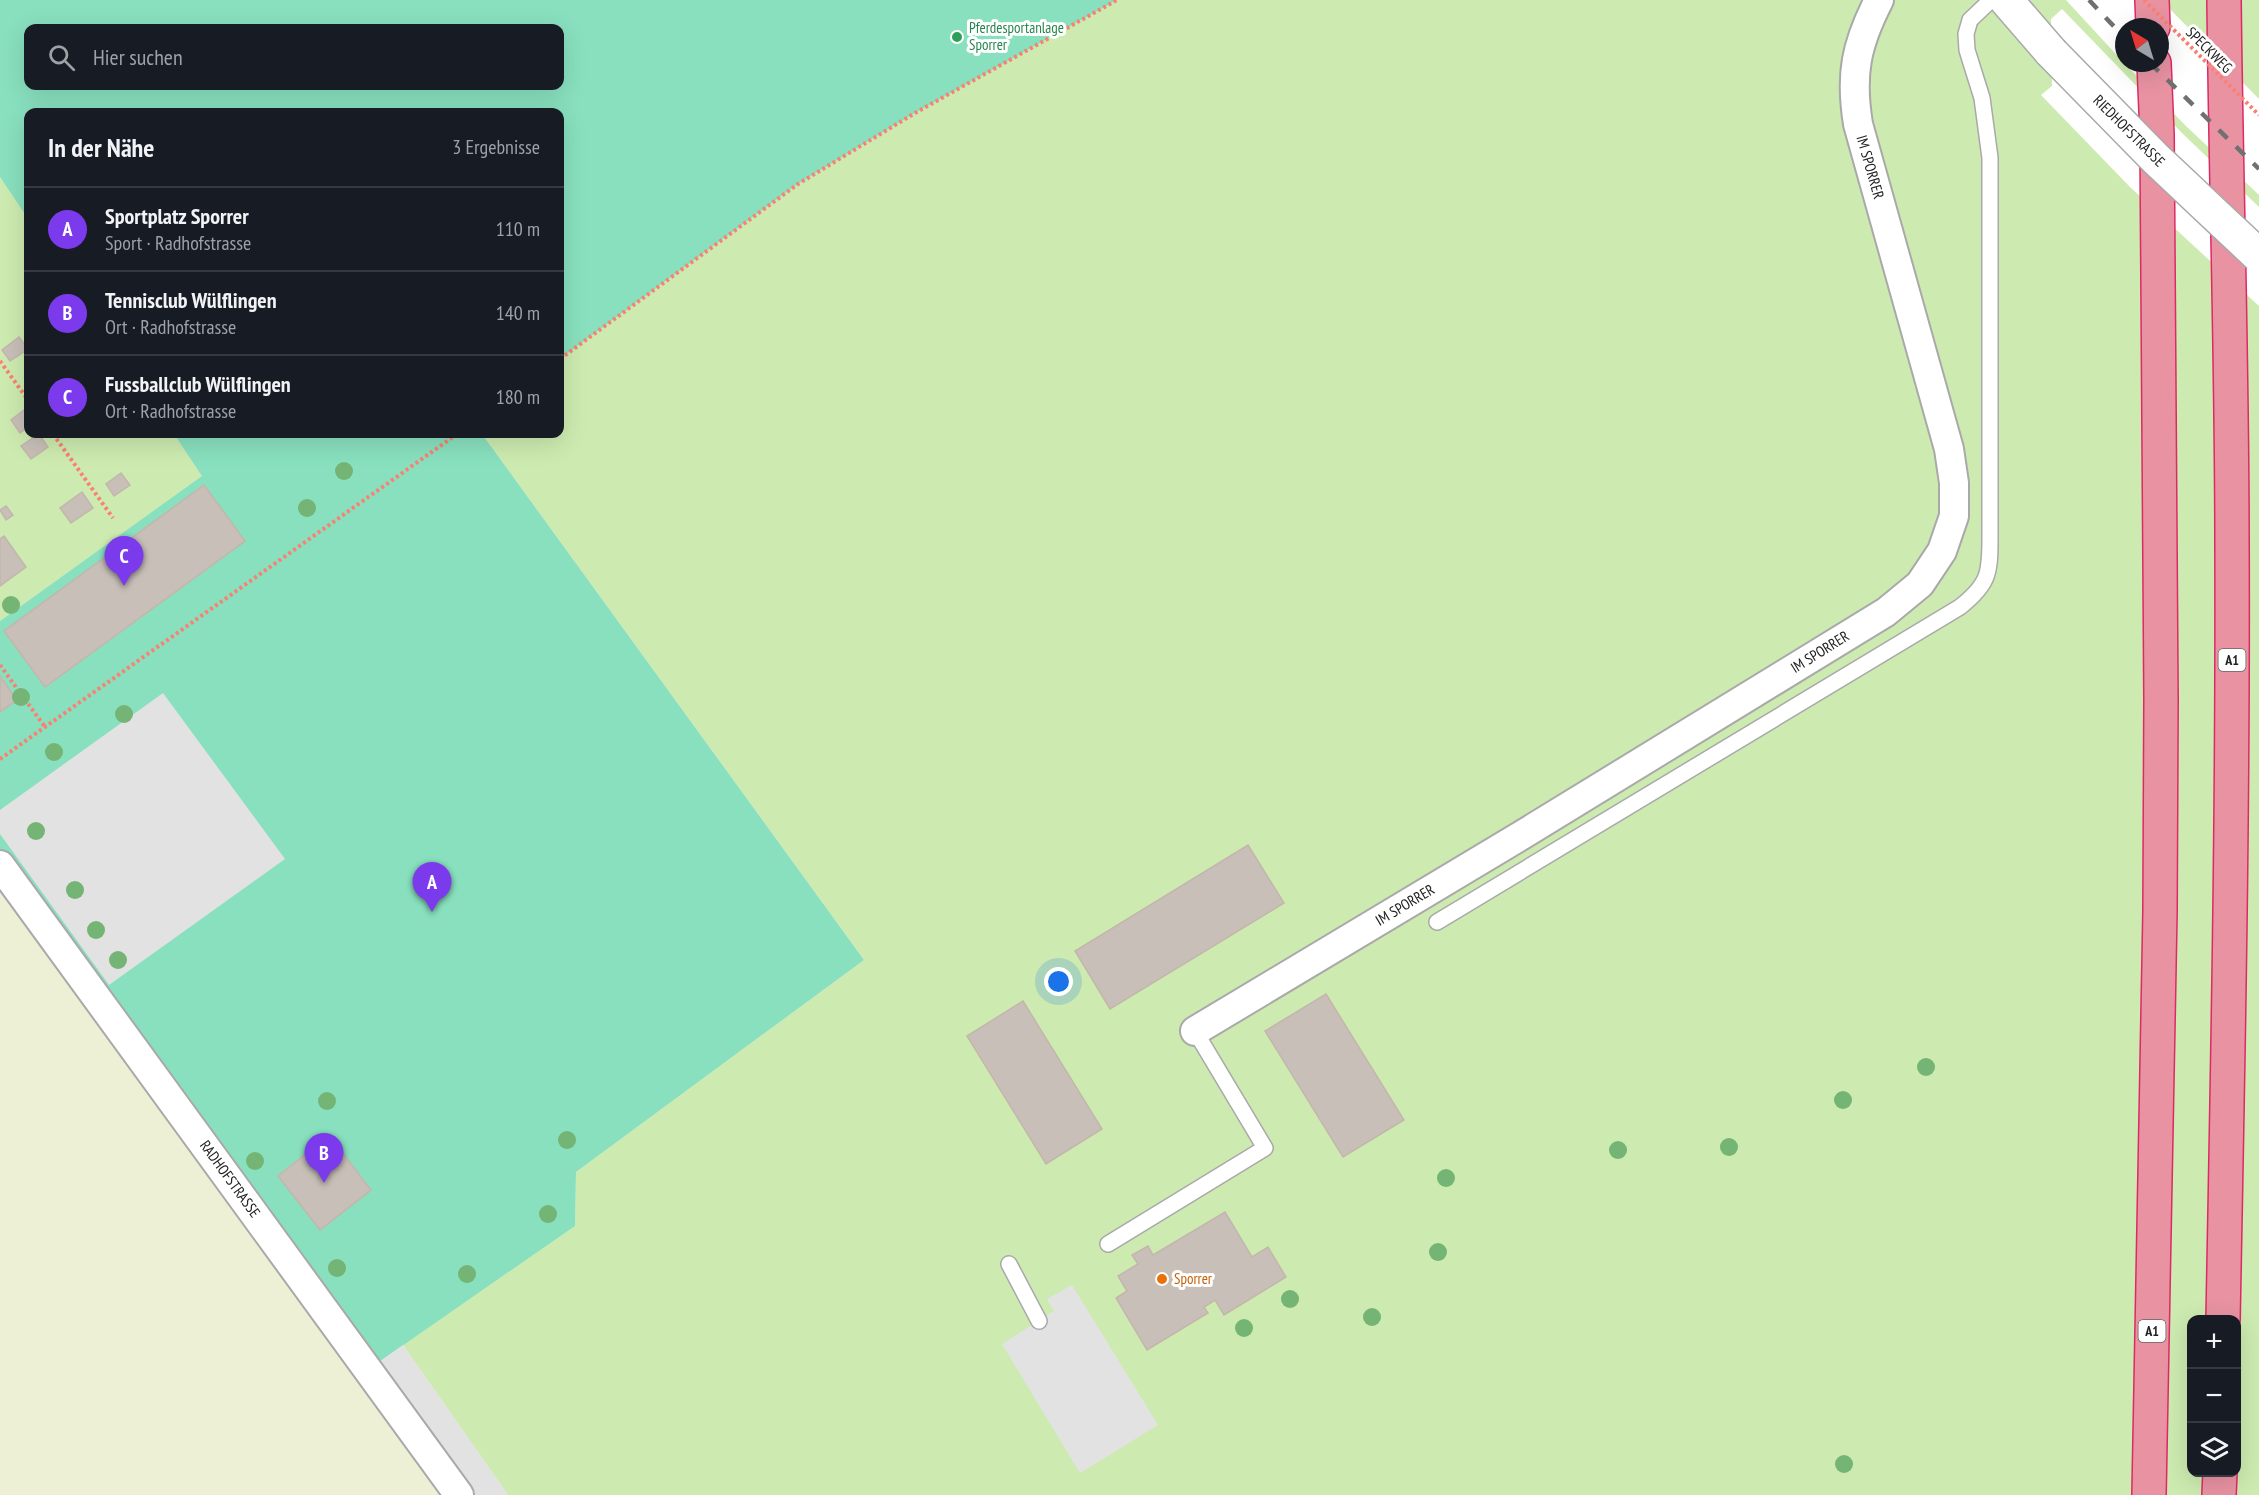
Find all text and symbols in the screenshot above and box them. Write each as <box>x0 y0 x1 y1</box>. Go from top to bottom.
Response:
place label: Pferdesportanlage Sporrer <box>969 18 1064 54</box>
north arrow <box>2115 18 2169 72</box>
street label: SPECKWEG <box>2182 23 2236 77</box>
search box <box>24 24 564 90</box>
marker: Pferdesportanlage Sporrer <box>950 30 964 44</box>
icon: search <box>45 41 78 74</box>
text: Hier suchen <box>93 43 183 71</box>
street label: RIEDHOFSTRASSE <box>2089 91 2169 171</box>
text: In der Nähe <box>48 131 154 164</box>
street label: IM SPORRER <box>1852 133 1889 201</box>
text: 3 Ergebnisse <box>452 134 540 160</box>
text: Sportplatz Sporrer <box>105 202 249 230</box>
text: A <box>62 216 73 242</box>
text: 110 m <box>496 216 540 242</box>
text: Sport · Radhofstrasse <box>105 230 251 256</box>
text: Tennisclub Wülflingen <box>105 286 277 314</box>
text: B <box>63 300 72 326</box>
text: 140 m <box>496 300 540 326</box>
text: Ort · Radhofstrasse <box>105 314 236 340</box>
text: Fussballclub Wülflingen <box>105 370 291 398</box>
text: C <box>63 384 72 410</box>
text: 180 m <box>496 384 540 410</box>
text: Ort · Radhofstrasse <box>105 398 236 424</box>
pin: C <box>104 536 144 586</box>
street label: IM SPORRER <box>1787 626 1853 677</box>
road number: A1 <box>2218 649 2246 671</box>
pin: A <box>412 862 452 912</box>
street label: IM SPORRER <box>1372 880 1438 930</box>
your location <box>1044 967 1073 996</box>
pin: B <box>304 1134 344 1183</box>
street label: RADHOFSTRASSE <box>196 1136 265 1221</box>
place label: Sporrer <box>1174 1269 1213 1288</box>
marker: Sporrer <box>1155 1272 1169 1286</box>
map controls <box>2187 1315 2241 1477</box>
button: + <box>2187 1315 2241 1369</box>
road number: A1 <box>2138 1320 2166 1342</box>
button: − <box>2187 1369 2241 1423</box>
button: layers <box>2187 1423 2241 1477</box>

